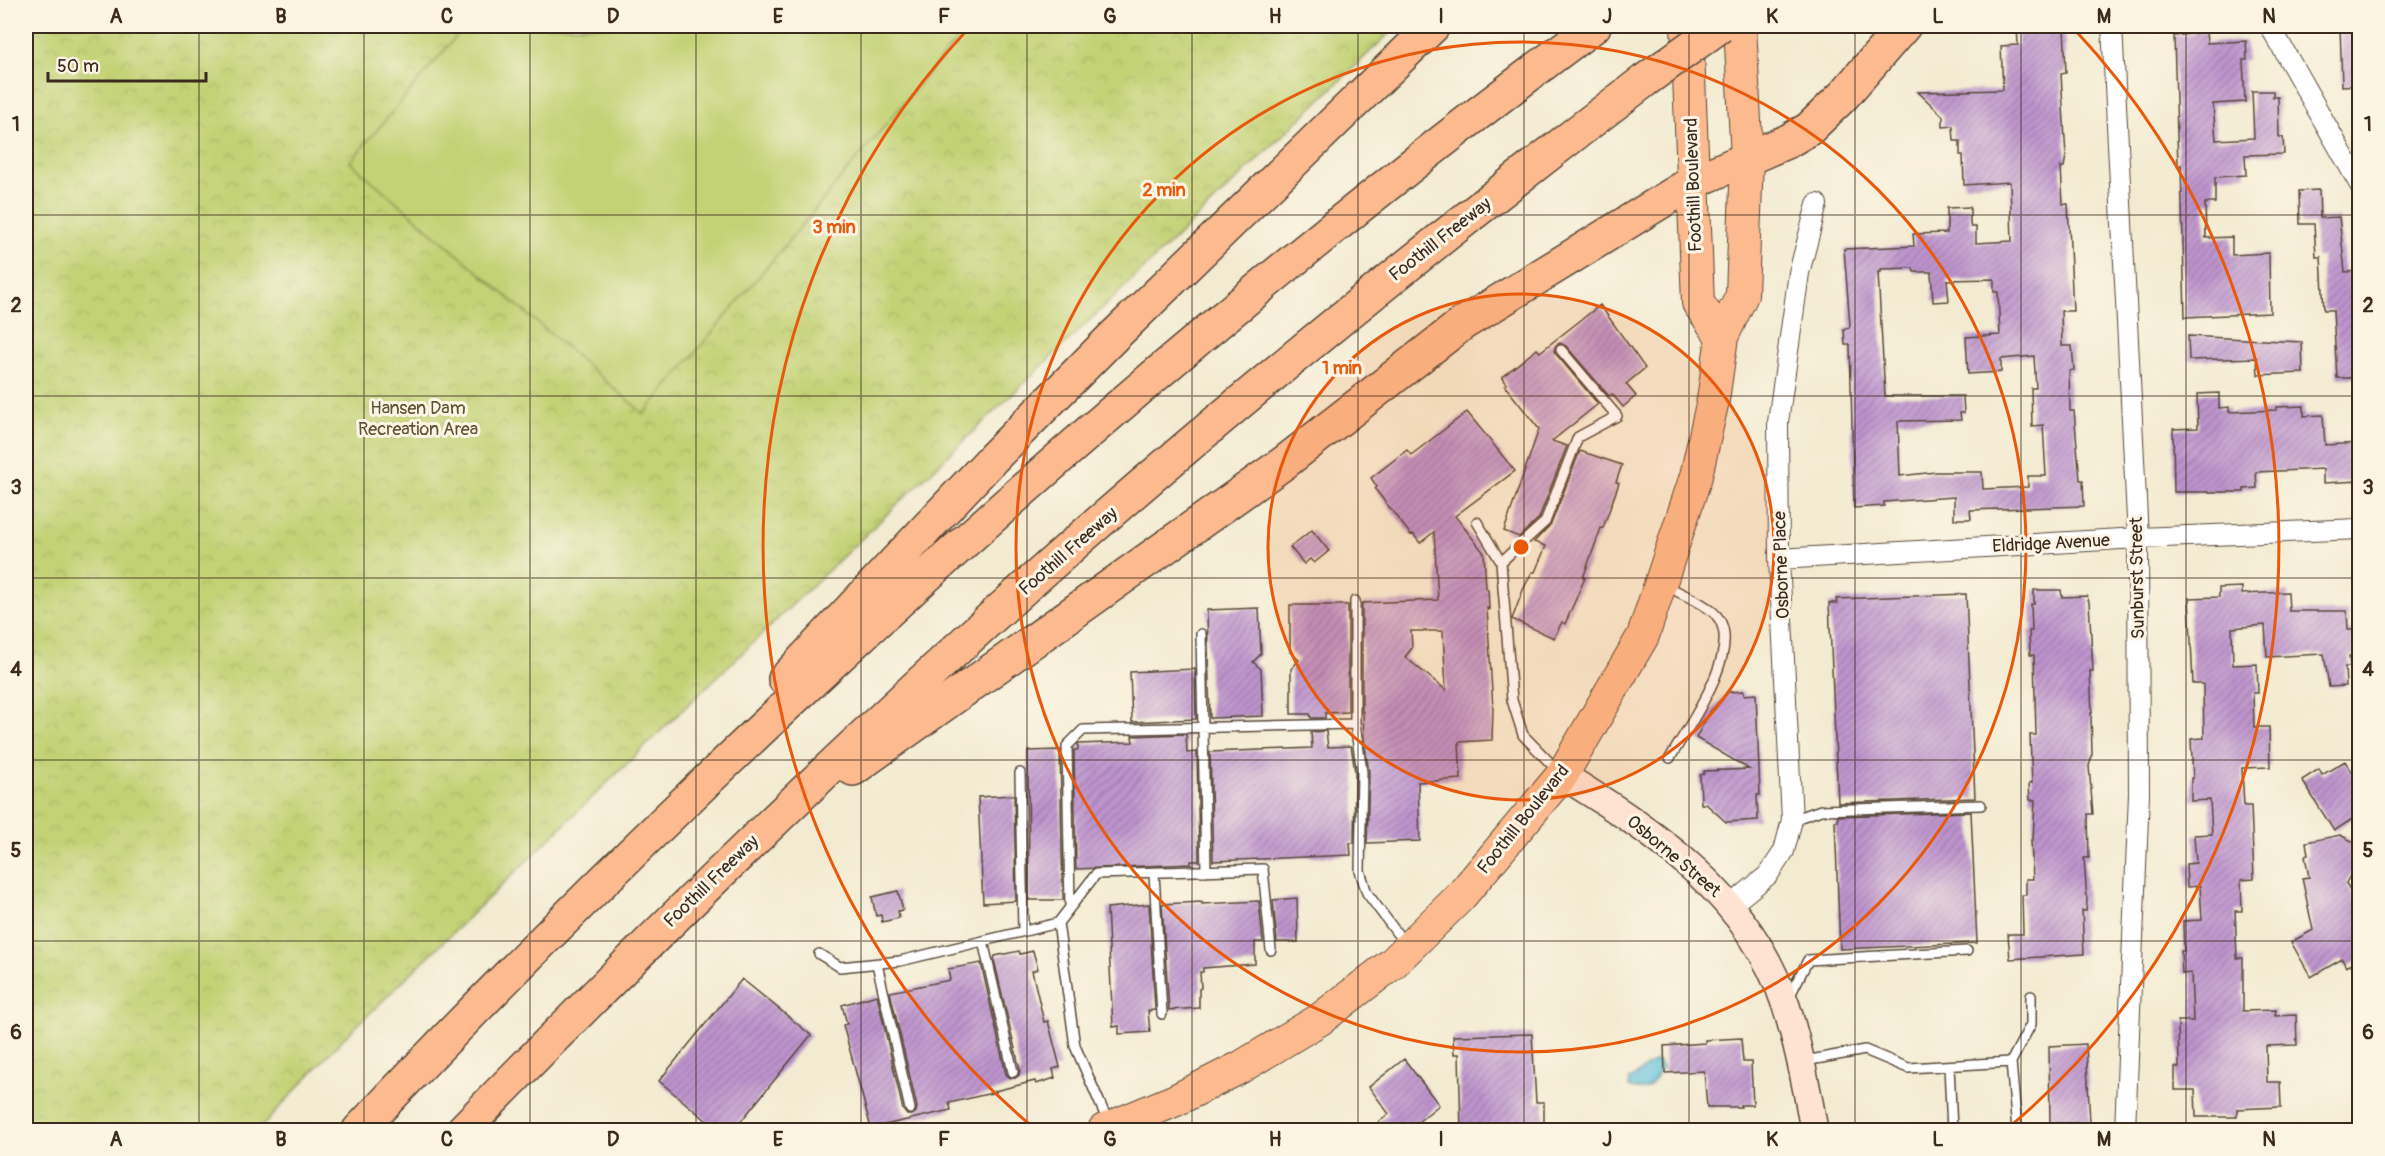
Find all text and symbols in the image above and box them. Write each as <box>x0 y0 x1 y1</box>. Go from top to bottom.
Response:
text: A <box>110 4 123 29</box>
text: B <box>275 4 287 29</box>
text: C <box>441 4 453 29</box>
text: D <box>607 4 620 29</box>
text: E <box>773 4 784 29</box>
text: F <box>938 4 950 29</box>
text: G <box>1103 4 1117 29</box>
text: H <box>1269 4 1282 29</box>
text: I <box>1438 4 1444 29</box>
text: J <box>1602 4 1612 29</box>
text: K <box>1766 4 1778 29</box>
text: L <box>1932 4 1944 29</box>
text: M <box>2097 4 2111 29</box>
text: N <box>2262 4 2276 29</box>
scale bar <box>48 45 206 83</box>
text: 50 m <box>57 55 99 78</box>
text: 1 <box>12 112 20 137</box>
text: 1 <box>2364 112 2372 137</box>
street label: Foothill Boulevard <box>1680 117 1707 252</box>
text: 2 min <box>1142 179 1186 202</box>
street label: Foothill Freeway <box>1384 192 1496 287</box>
text: 3 min <box>812 216 856 239</box>
text: 2 <box>10 293 22 318</box>
text: 2 <box>2362 293 2374 318</box>
text: 1 min <box>1322 357 1362 380</box>
park label: Hansen Dam Recreation Area <box>358 397 478 441</box>
text: 3 <box>10 475 22 500</box>
text: 3 <box>2362 475 2374 500</box>
street label: Foothill Freeway <box>1014 502 1123 601</box>
street label: Osborne Place <box>1768 510 1795 619</box>
street label: Sunburst Street <box>2125 516 2150 639</box>
street label: Eldridge Avenue <box>1992 529 2111 558</box>
centre of rings <box>1511 537 1531 557</box>
text: 4 <box>10 657 22 682</box>
text: 4 <box>2362 657 2374 682</box>
street label: Foothill Boulevard <box>1472 760 1575 879</box>
street label: Osborne Street <box>1622 810 1726 903</box>
street label: Foothill Freeway <box>659 830 764 933</box>
text: 5 <box>11 838 22 863</box>
text: 5 <box>2363 838 2374 863</box>
text: 6 <box>10 1020 22 1045</box>
text: 6 <box>2362 1020 2374 1045</box>
text: A <box>110 1127 123 1152</box>
text: B <box>275 1127 287 1152</box>
text: C <box>441 1127 453 1152</box>
text: D <box>607 1127 620 1152</box>
text: E <box>773 1127 784 1152</box>
text: F <box>938 1127 950 1152</box>
text: G <box>1103 1127 1117 1152</box>
text: H <box>1269 1127 1282 1152</box>
text: I <box>1438 1127 1444 1152</box>
text: J <box>1602 1127 1612 1152</box>
text: K <box>1766 1127 1778 1152</box>
text: L <box>1932 1127 1944 1152</box>
text: M <box>2097 1127 2111 1152</box>
text: N <box>2262 1127 2276 1152</box>

